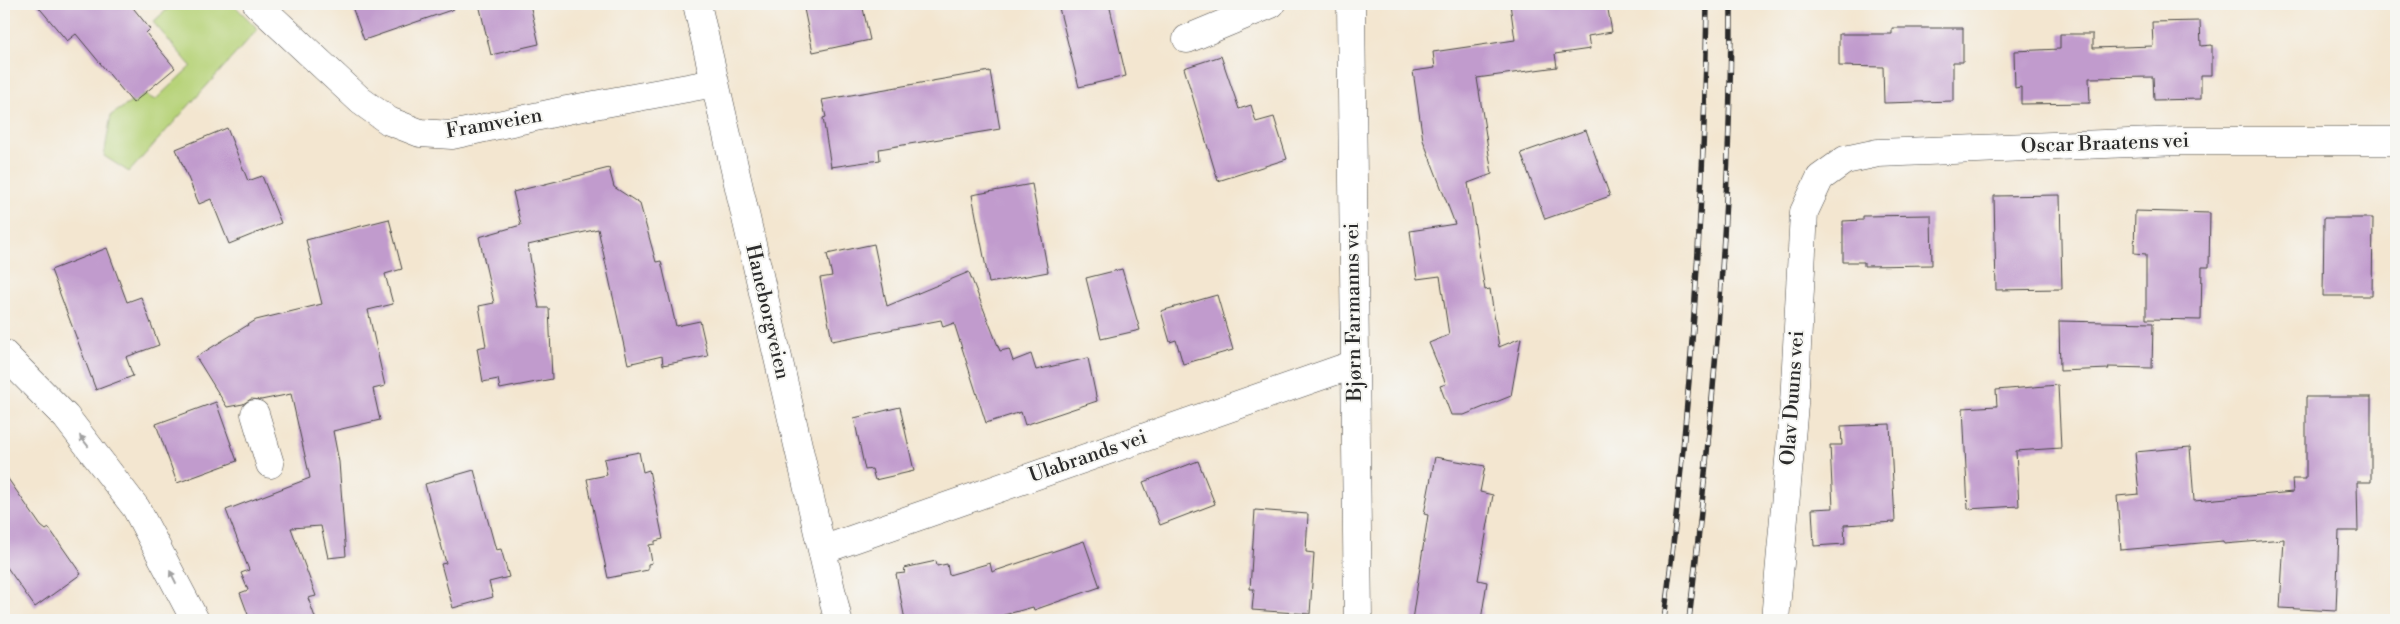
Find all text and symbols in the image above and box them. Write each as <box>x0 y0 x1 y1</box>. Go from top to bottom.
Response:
street label: Framveien <box>444 103 544 145</box>
street label: Oscar Braatens vei <box>2020 129 2190 159</box>
street label: Bjørn Farmanns vei <box>1340 222 1368 403</box>
street label: Haneborgveien <box>739 242 795 382</box>
street label: Olav Duuns vei <box>1776 329 1810 466</box>
street label: Ulabrands vei <box>1026 425 1151 489</box>
one-way arrow <box>79 435 90 448</box>
one-way arrow <box>169 570 177 584</box>

